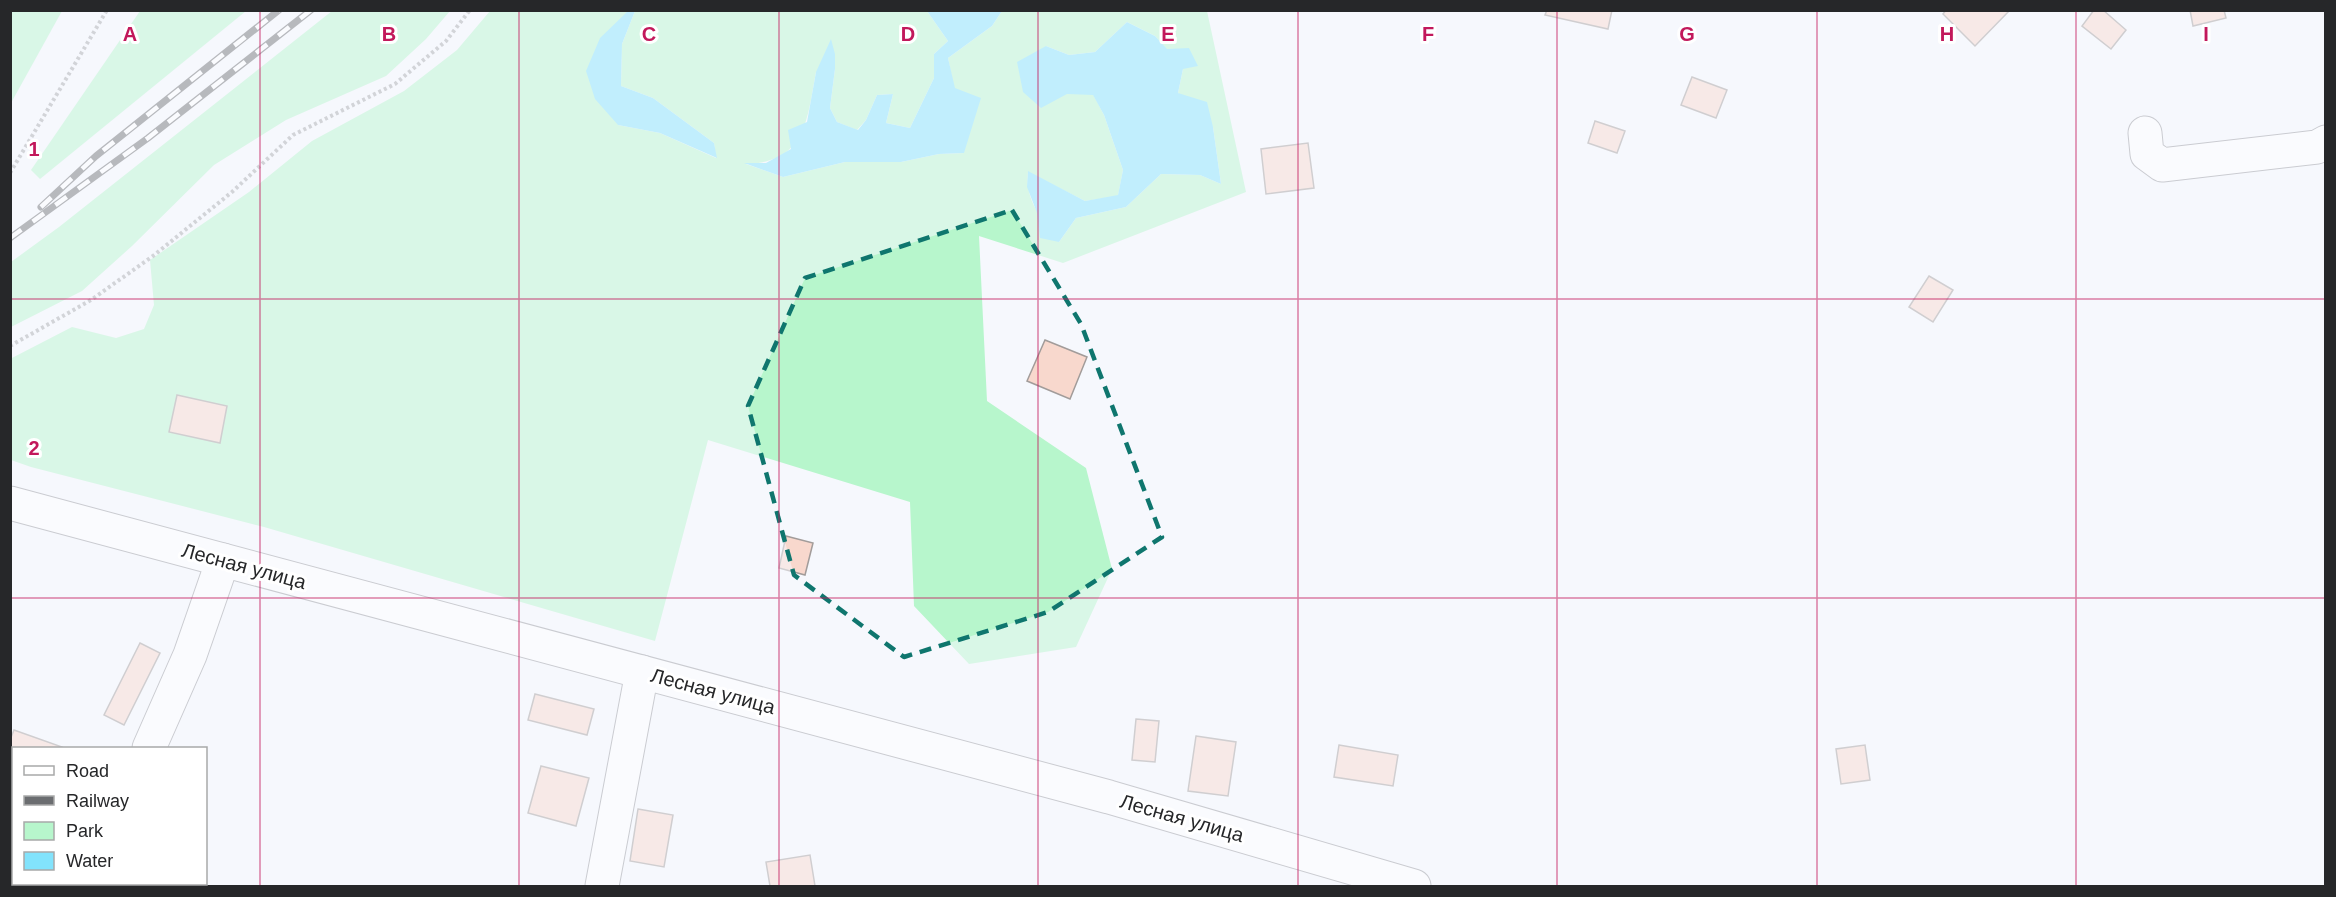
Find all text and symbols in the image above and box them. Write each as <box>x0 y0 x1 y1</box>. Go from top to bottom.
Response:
text: A <box>123 23 137 45</box>
text: B <box>382 23 396 45</box>
text: C <box>642 23 656 45</box>
text: D <box>901 23 915 45</box>
text: E <box>1161 23 1175 45</box>
text: F <box>1422 23 1434 45</box>
text: G <box>1679 23 1695 45</box>
text: H <box>1940 23 1954 45</box>
text: I <box>2203 23 2209 45</box>
text: 1 <box>28 138 40 160</box>
text: 2 <box>28 437 40 459</box>
street label: Лесная улица <box>179 539 309 593</box>
street label: Лесная улица <box>648 664 778 718</box>
legend <box>12 747 207 885</box>
text: Road <box>66 761 109 781</box>
street label: Лесная улица <box>1118 790 1247 846</box>
text: Railway <box>66 791 129 811</box>
text: Park <box>66 821 104 841</box>
text: Water <box>66 851 113 871</box>

